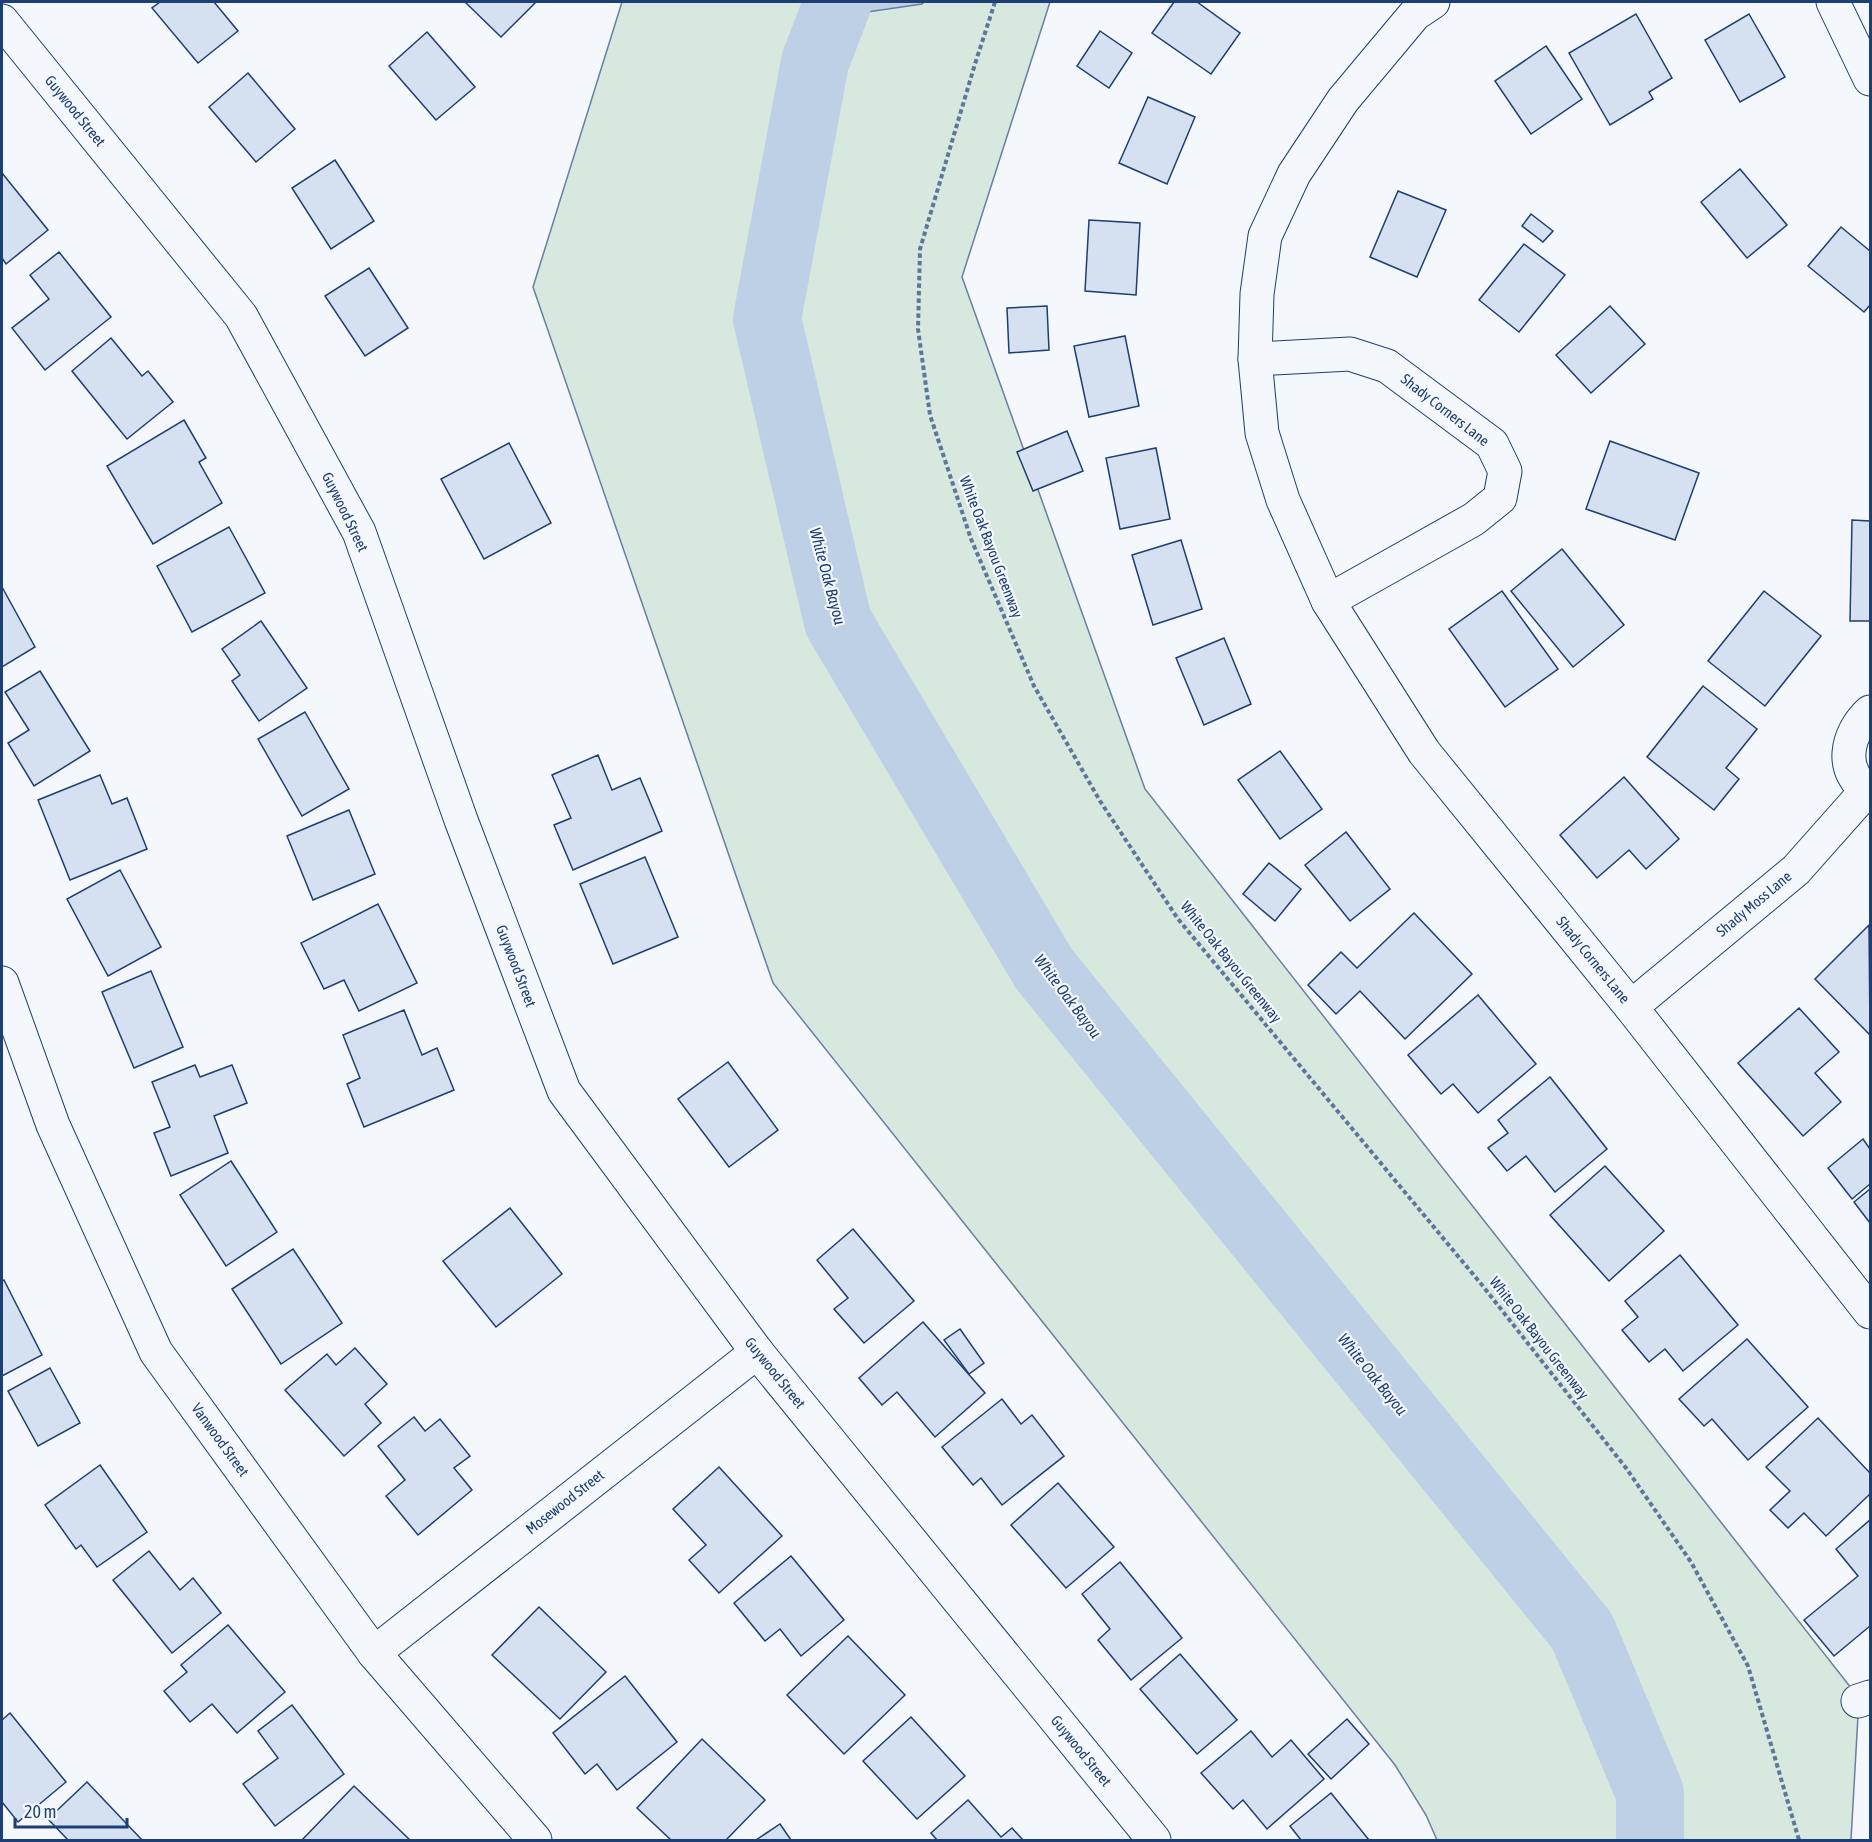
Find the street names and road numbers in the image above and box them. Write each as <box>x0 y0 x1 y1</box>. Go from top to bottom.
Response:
street label: Guywood Street <box>42 72 109 150</box>
street label: Shady Corners Lane <box>1398 370 1493 449</box>
street label: Guywood Street <box>319 469 372 554</box>
street label: White Oak Bayou Greenway <box>957 473 1026 620</box>
street label: Shady Moss Lane <box>1713 867 1795 940</box>
street label: White Oak Bayou Greenway <box>1177 898 1285 1026</box>
street label: Shady Corners Lane <box>1553 913 1634 1007</box>
street label: Guywood Street <box>493 922 540 1009</box>
street label: White Oak Bayou Greenway <box>1486 1273 1592 1402</box>
street label: Guywood Street <box>742 1334 809 1412</box>
street label: Vanwood Street <box>188 1400 253 1480</box>
street label: Mosewood Street <box>522 1466 607 1537</box>
street label: Guywood Street <box>1048 1712 1115 1790</box>

